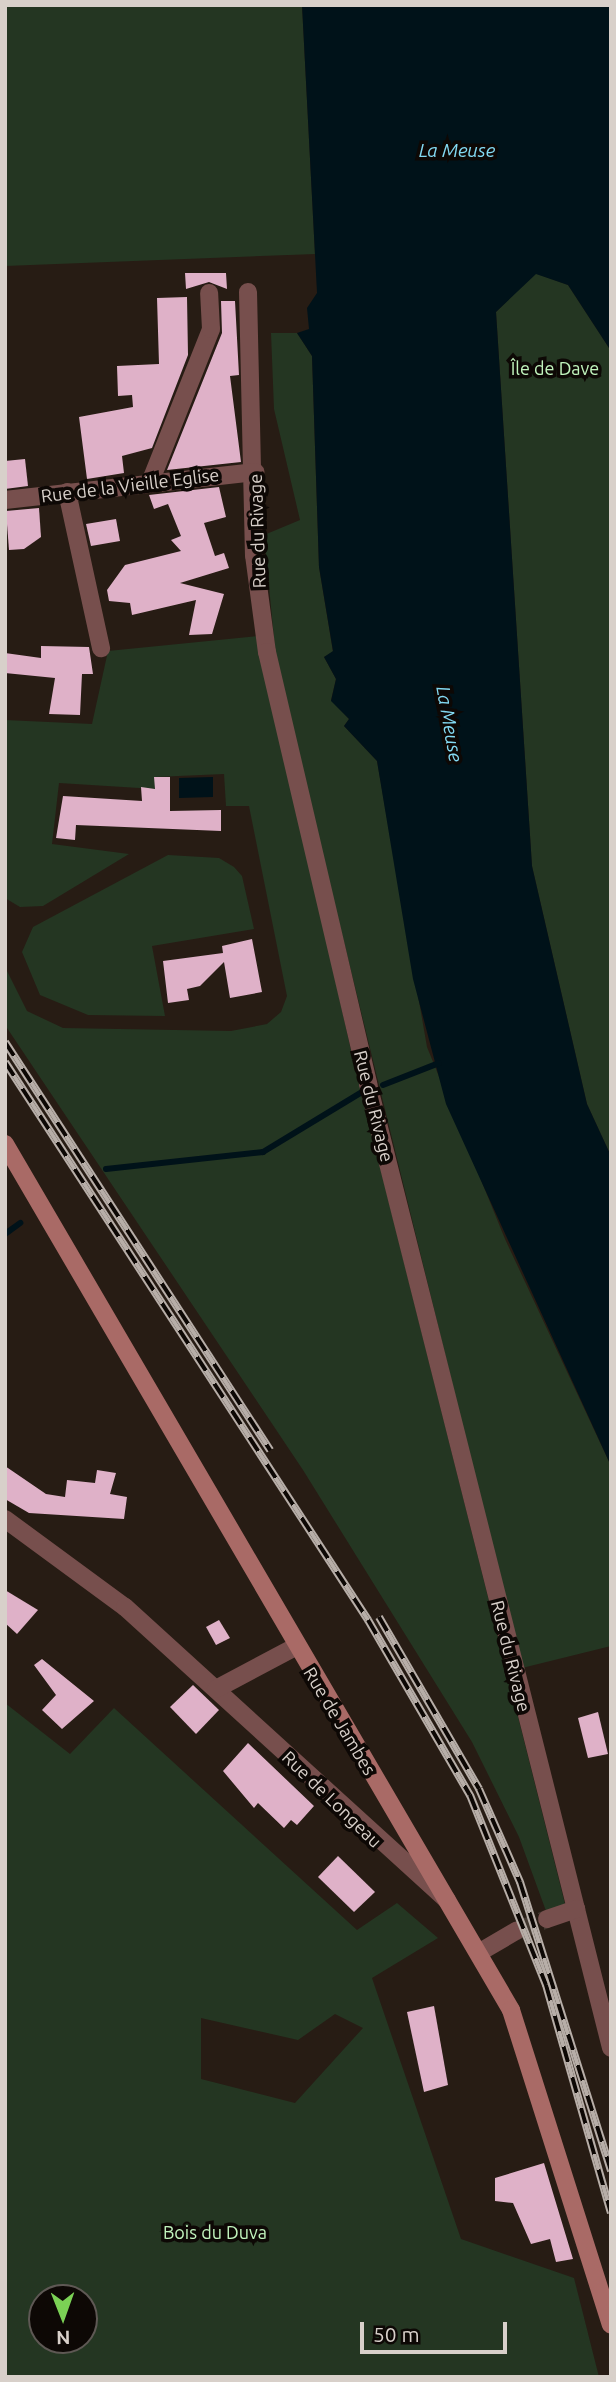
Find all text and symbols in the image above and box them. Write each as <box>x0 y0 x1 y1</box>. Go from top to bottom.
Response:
water label: La Meuse <box>419 140 495 162</box>
park label: Île de Dave <box>511 357 599 379</box>
street label: Rue de la Vieille Eglise <box>40 463 220 507</box>
street label: Rue du Rivage <box>244 473 270 589</box>
water label: La Meuse <box>431 684 467 764</box>
street label: Rue du Rivage <box>350 1048 398 1164</box>
street label: Rue du Rivage <box>487 1598 535 1714</box>
street label: Rue de Jambes <box>299 1663 381 1779</box>
street label: Rue de Longeau <box>278 1746 386 1852</box>
park label: Bois du Duva <box>163 2221 267 2243</box>
north arrow <box>28 2284 98 2354</box>
scale bar <box>364 2308 511 2352</box>
text: 50 m <box>373 2322 420 2346</box>
text: N <box>56 2327 71 2349</box>

